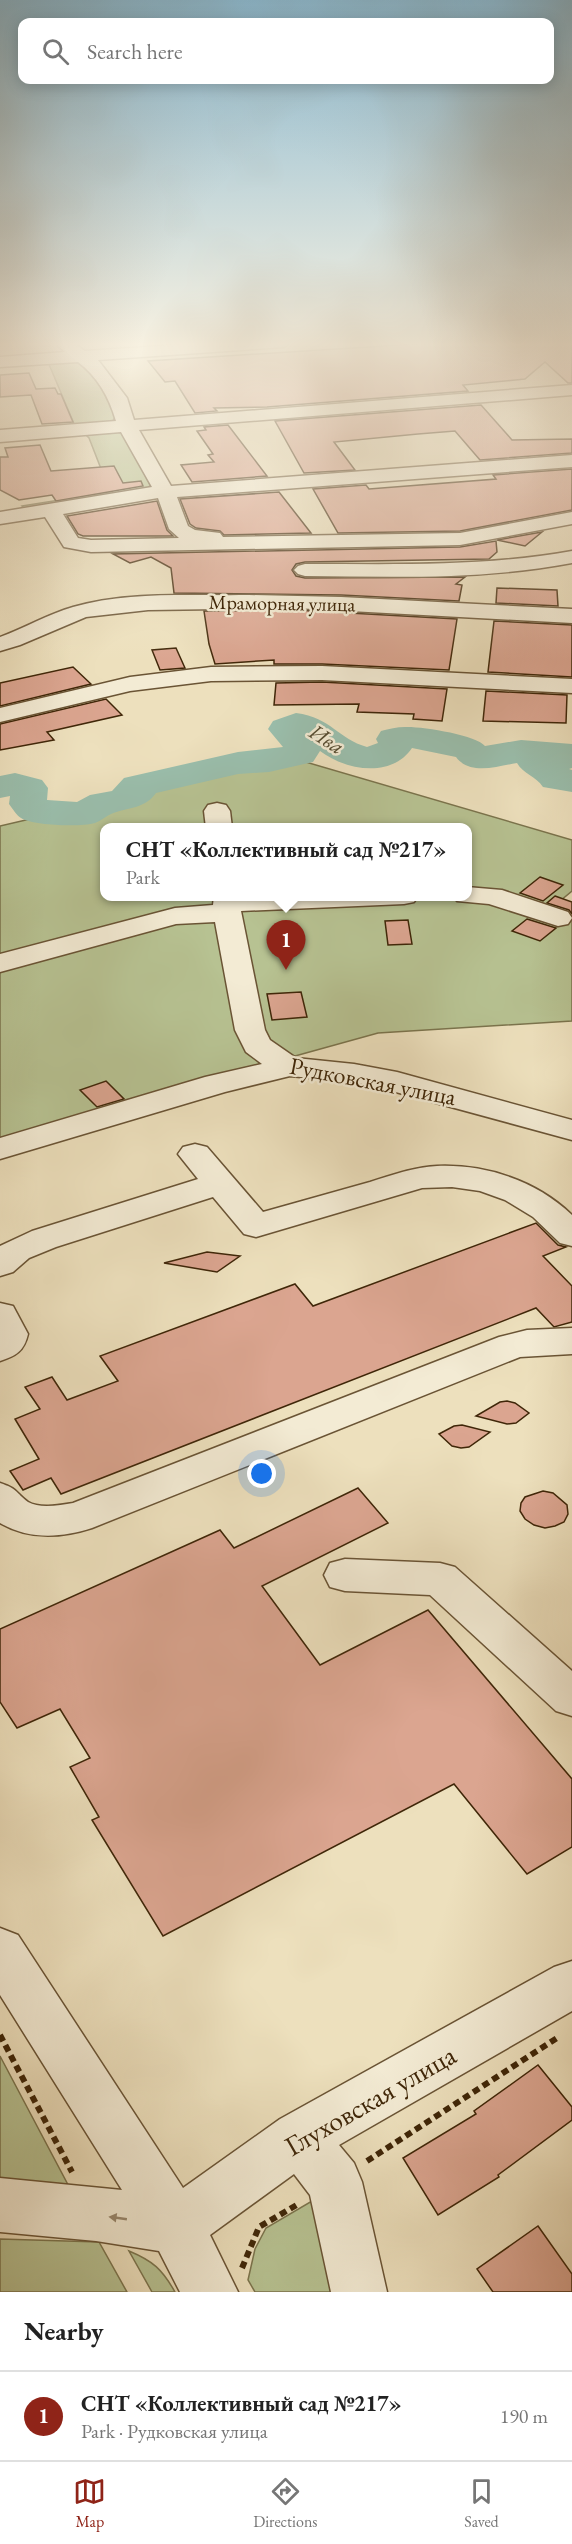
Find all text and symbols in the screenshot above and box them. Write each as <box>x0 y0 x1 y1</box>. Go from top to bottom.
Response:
search box <box>18 18 554 84</box>
icon: search <box>39 35 72 68</box>
text: Search here <box>87 37 182 66</box>
street label: Мраморная улица <box>208 589 356 617</box>
water label: Ива <box>303 717 350 761</box>
popup <box>100 823 472 901</box>
text: СНТ «Коллективный сад №217» <box>126 835 446 864</box>
text: Park <box>126 864 160 890</box>
pin: 1 <box>266 920 306 970</box>
street label: Рудковская улица <box>287 1050 459 1112</box>
your location <box>247 1459 276 1488</box>
street label: Глуховская улица <box>278 2036 463 2164</box>
one-way arrow <box>108 2213 127 2222</box>
text: Nearby <box>24 2314 104 2348</box>
text: СНТ «Коллективный сад №217» <box>81 2389 402 2418</box>
text: 1 <box>38 2403 49 2429</box>
text: 190 m <box>500 2403 548 2429</box>
text: Park · Рудковская улица <box>81 2418 268 2444</box>
tab: Map <box>73 2475 106 2532</box>
tab: Directions <box>253 2475 318 2532</box>
tab: Saved <box>464 2475 499 2532</box>

